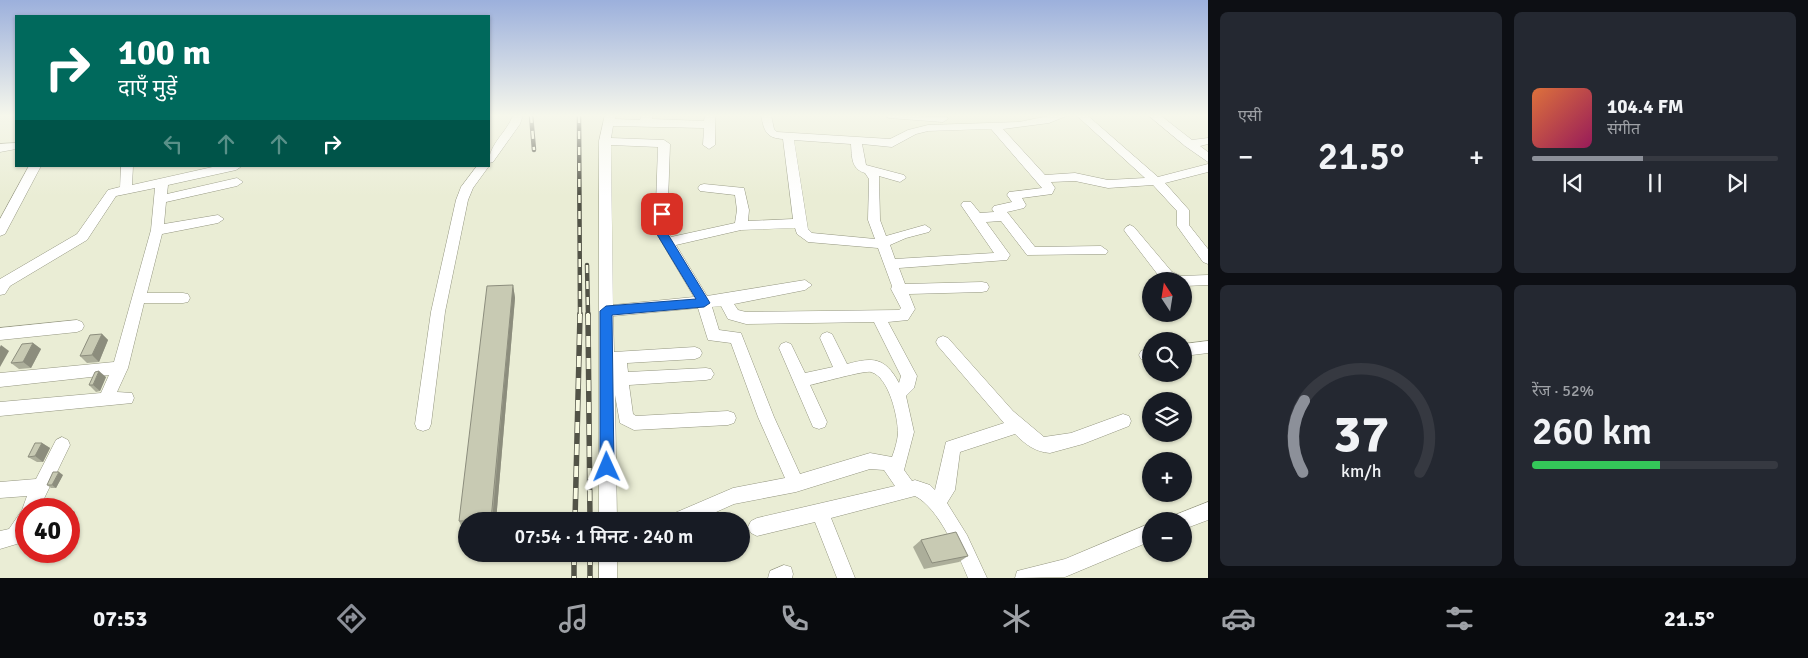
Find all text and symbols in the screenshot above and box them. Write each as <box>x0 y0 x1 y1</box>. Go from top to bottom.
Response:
text: 100 m <box>118 31 211 74</box>
icon: right <box>35 35 100 100</box>
text: दाएँ मुड़ें <box>118 74 177 101</box>
text: 104.4 FM <box>1607 95 1684 119</box>
text: एसी <box>1238 106 1262 126</box>
text: संगीत <box>1607 119 1640 139</box>
icon: left <box>159 130 187 158</box>
icon: ahead <box>212 130 240 158</box>
icon: ahead <box>265 130 293 158</box>
icon: right <box>318 130 346 158</box>
text: 21.5° <box>1318 133 1404 180</box>
text: − <box>1238 140 1253 174</box>
text: + <box>1469 140 1484 174</box>
icon: previous <box>1559 169 1587 197</box>
icon: pause <box>1641 169 1669 197</box>
icon: next <box>1723 169 1751 197</box>
pin <box>641 193 683 235</box>
icon: arrive <box>648 200 676 228</box>
north arrow <box>1142 272 1192 322</box>
map controls <box>1142 272 1192 562</box>
button: search <box>1142 332 1192 382</box>
text: रेंज · 52% <box>1532 381 1594 401</box>
button: layers <box>1142 392 1192 442</box>
text: 37 <box>1333 402 1389 466</box>
text: 260 km <box>1532 408 1652 455</box>
position arrow <box>580 440 632 492</box>
button: + <box>1142 452 1192 502</box>
text: km/h <box>1341 460 1381 482</box>
speed limit sign: 40 <box>15 498 80 563</box>
button: − <box>1142 512 1192 562</box>
text: 07:54 · 1 मिनट · 240 m <box>515 525 693 549</box>
icon: directions <box>334 601 369 636</box>
icon: music <box>556 601 591 636</box>
icon: phone <box>777 601 812 636</box>
icon: climate <box>999 601 1034 636</box>
icon: car <box>1221 601 1256 636</box>
icon: filters <box>1442 601 1477 636</box>
text: 07:53 <box>93 605 147 632</box>
text: 21.5° <box>1664 605 1715 632</box>

